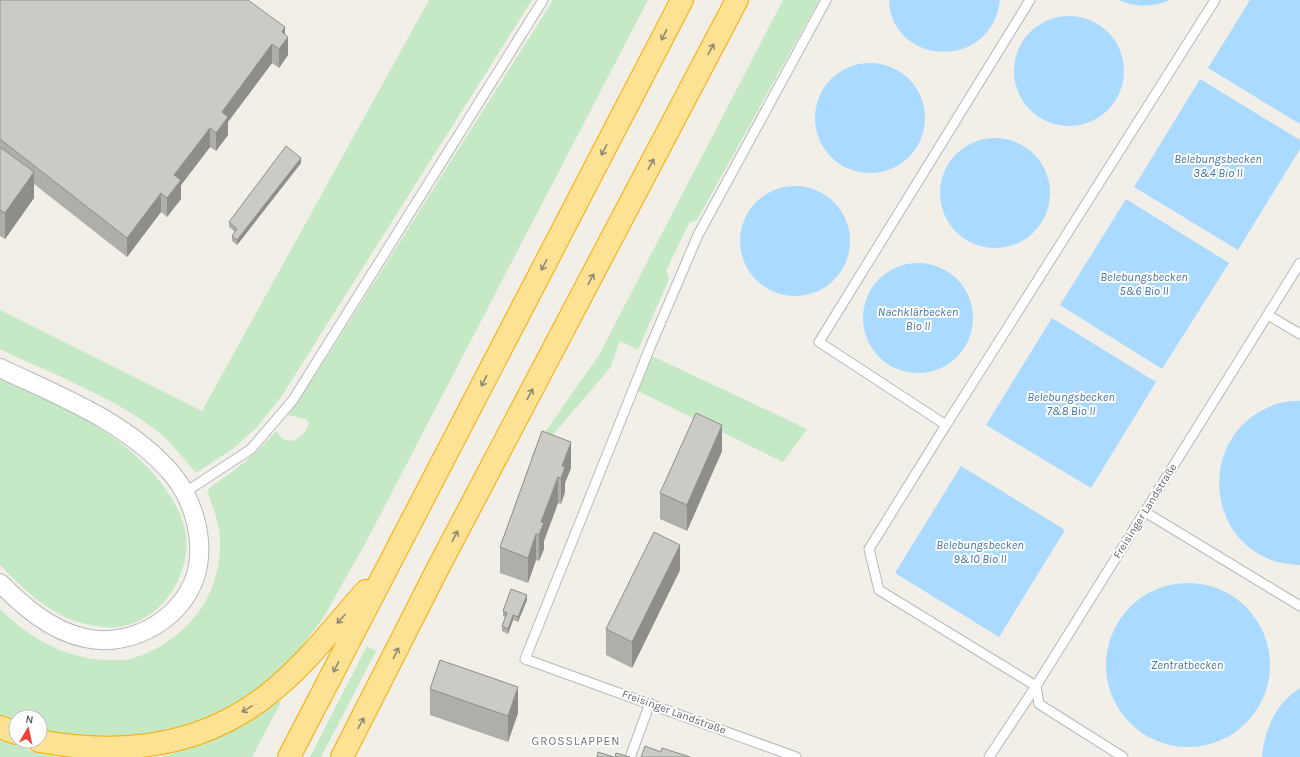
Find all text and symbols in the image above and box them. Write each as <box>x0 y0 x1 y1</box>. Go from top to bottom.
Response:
one-way arrow <box>660 28 668 40</box>
one-way arrow <box>708 43 716 55</box>
one-way arrow <box>600 144 608 156</box>
water label: Belebungsbecken 3&4 Bio II <box>1174 152 1262 180</box>
one-way arrow <box>648 158 656 170</box>
one-way arrow <box>540 259 548 271</box>
water label: Belebungsbecken 5&6 Bio II <box>1100 270 1188 298</box>
one-way arrow <box>588 273 595 285</box>
water label: Nachklärbecken Bio II <box>878 305 958 333</box>
one-way arrow <box>480 374 487 386</box>
one-way arrow <box>527 388 534 400</box>
water label: Belebungsbecken 7&8 Bio II <box>1027 390 1115 418</box>
street label: Freisinger Landstraße <box>1110 461 1180 561</box>
one-way arrow <box>451 531 459 543</box>
water label: Belebungsbecken 9&10 Bio II <box>936 538 1024 566</box>
one-way arrow <box>336 614 345 624</box>
one-way arrow <box>393 647 400 659</box>
water label: Zentratbecken <box>1151 658 1223 672</box>
one-way arrow <box>332 660 339 672</box>
street label: Freisinger Landstraße <box>620 687 728 737</box>
one-way arrow <box>241 705 253 713</box>
north arrow <box>8 709 48 749</box>
text: N <box>25 713 34 727</box>
one-way arrow <box>357 717 365 729</box>
district label: GROSSLAPPEN <box>531 734 621 748</box>

